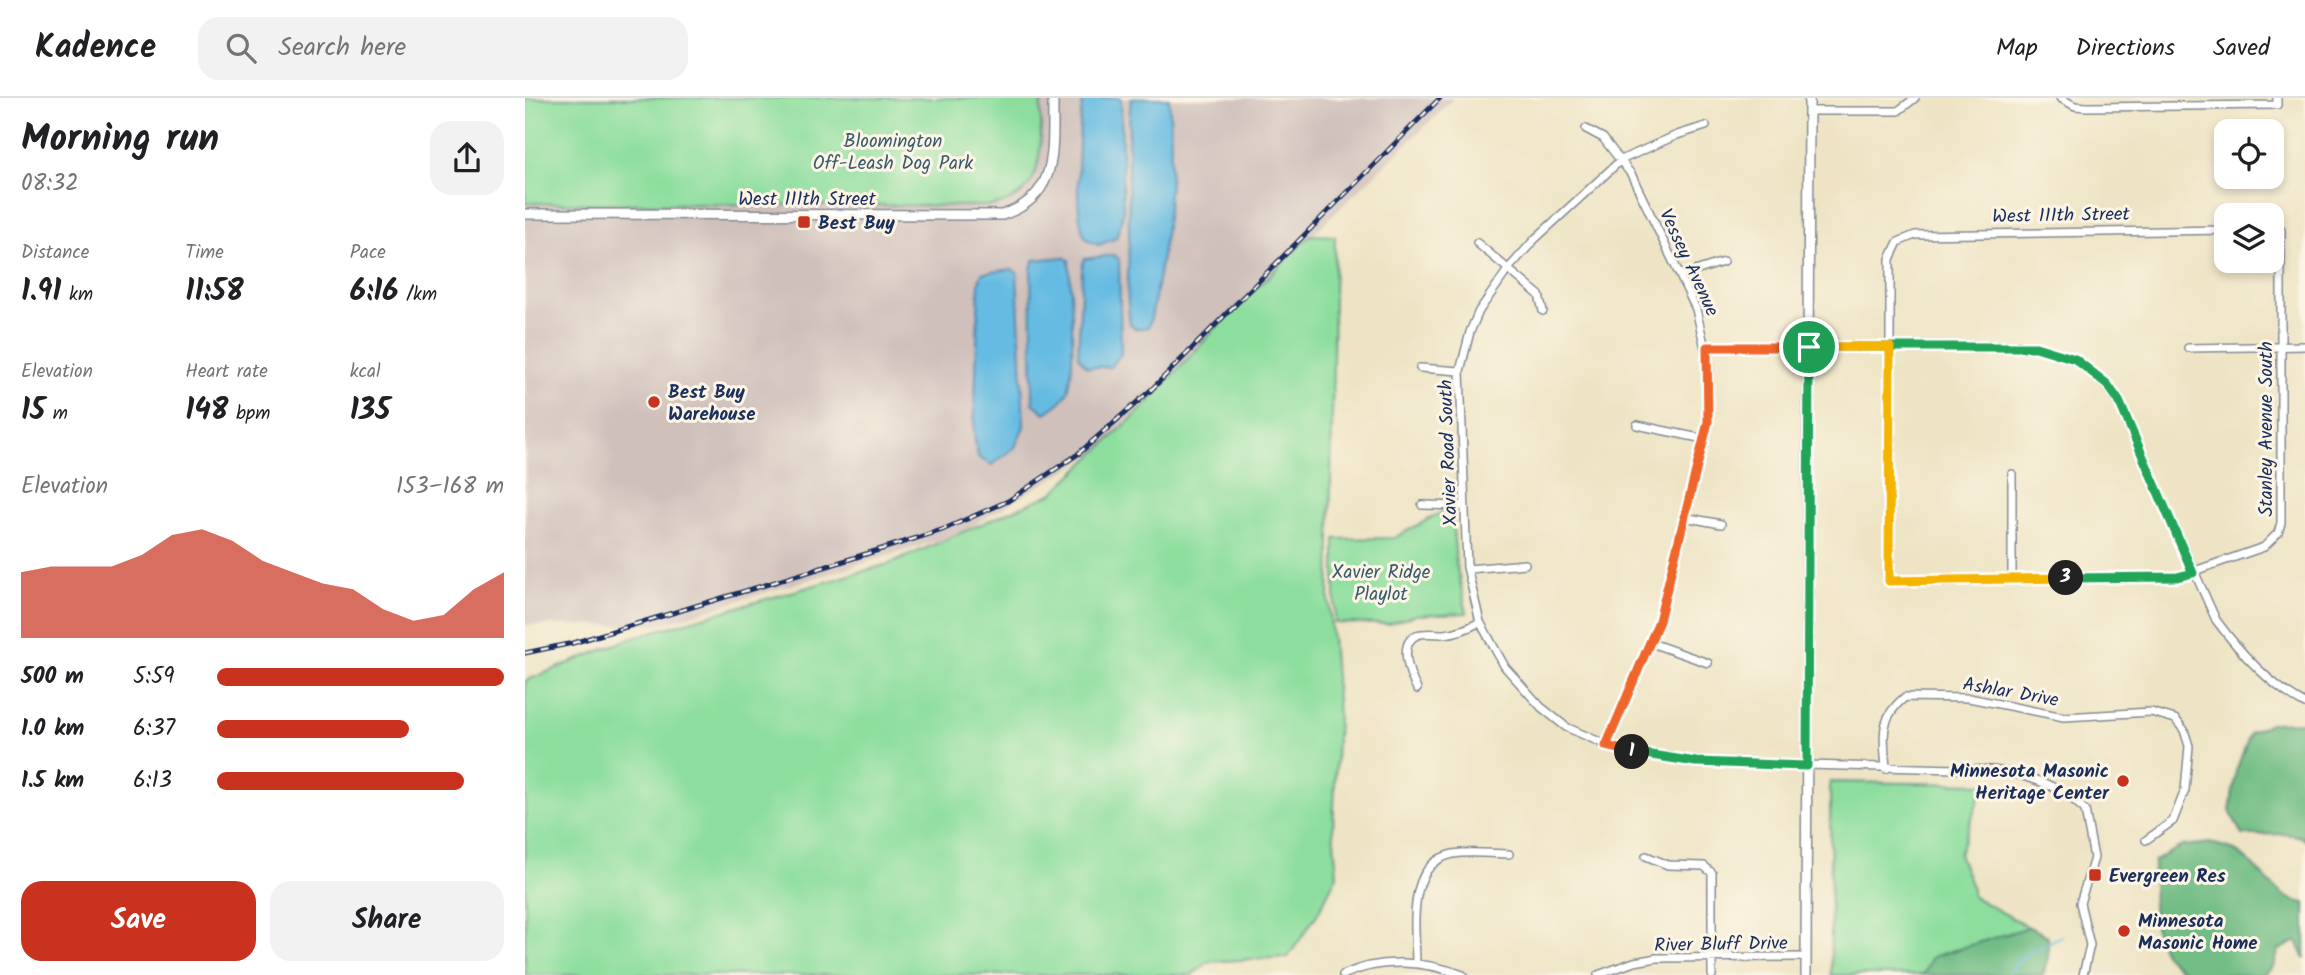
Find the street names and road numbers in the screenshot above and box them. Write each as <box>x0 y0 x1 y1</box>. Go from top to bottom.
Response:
street label: West 111th Street <box>738 185 877 215</box>
street label: West 111th Street <box>1992 200 2131 232</box>
street label: Vessey Avenue <box>1650 204 1726 322</box>
street label: Stanley Avenue South <box>2252 341 2282 517</box>
street label: Xavier Road South <box>1431 379 1467 527</box>
street label: Ashlar Drive <box>1960 670 2061 716</box>
street label: River Bluff Drive <box>1654 929 1788 961</box>

